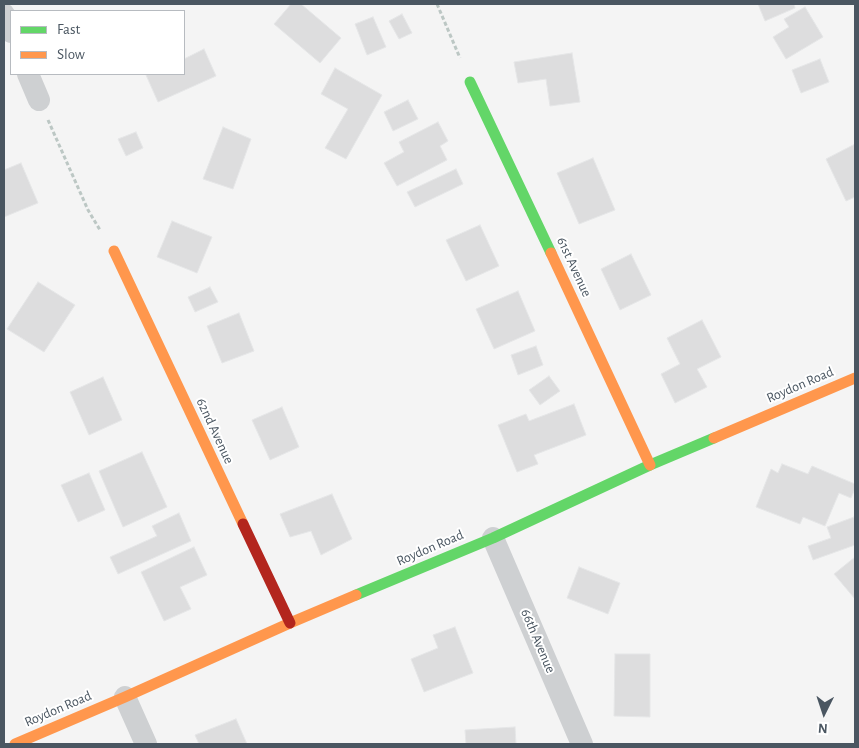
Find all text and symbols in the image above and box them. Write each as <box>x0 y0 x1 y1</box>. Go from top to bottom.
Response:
legend <box>10 10 185 75</box>
text: Fast <box>57 22 80 37</box>
text: Slow <box>57 47 85 62</box>
street label: 61st Avenue <box>553 234 595 300</box>
street label: Roydon Road <box>764 363 836 407</box>
street label: 62nd Avenue <box>192 395 238 467</box>
street label: Roydon Road <box>394 526 466 570</box>
street label: 66th Avenue <box>517 606 559 676</box>
street label: Roydon Road <box>22 687 94 731</box>
north arrow <box>799 688 849 738</box>
text: N <box>818 721 828 735</box>

